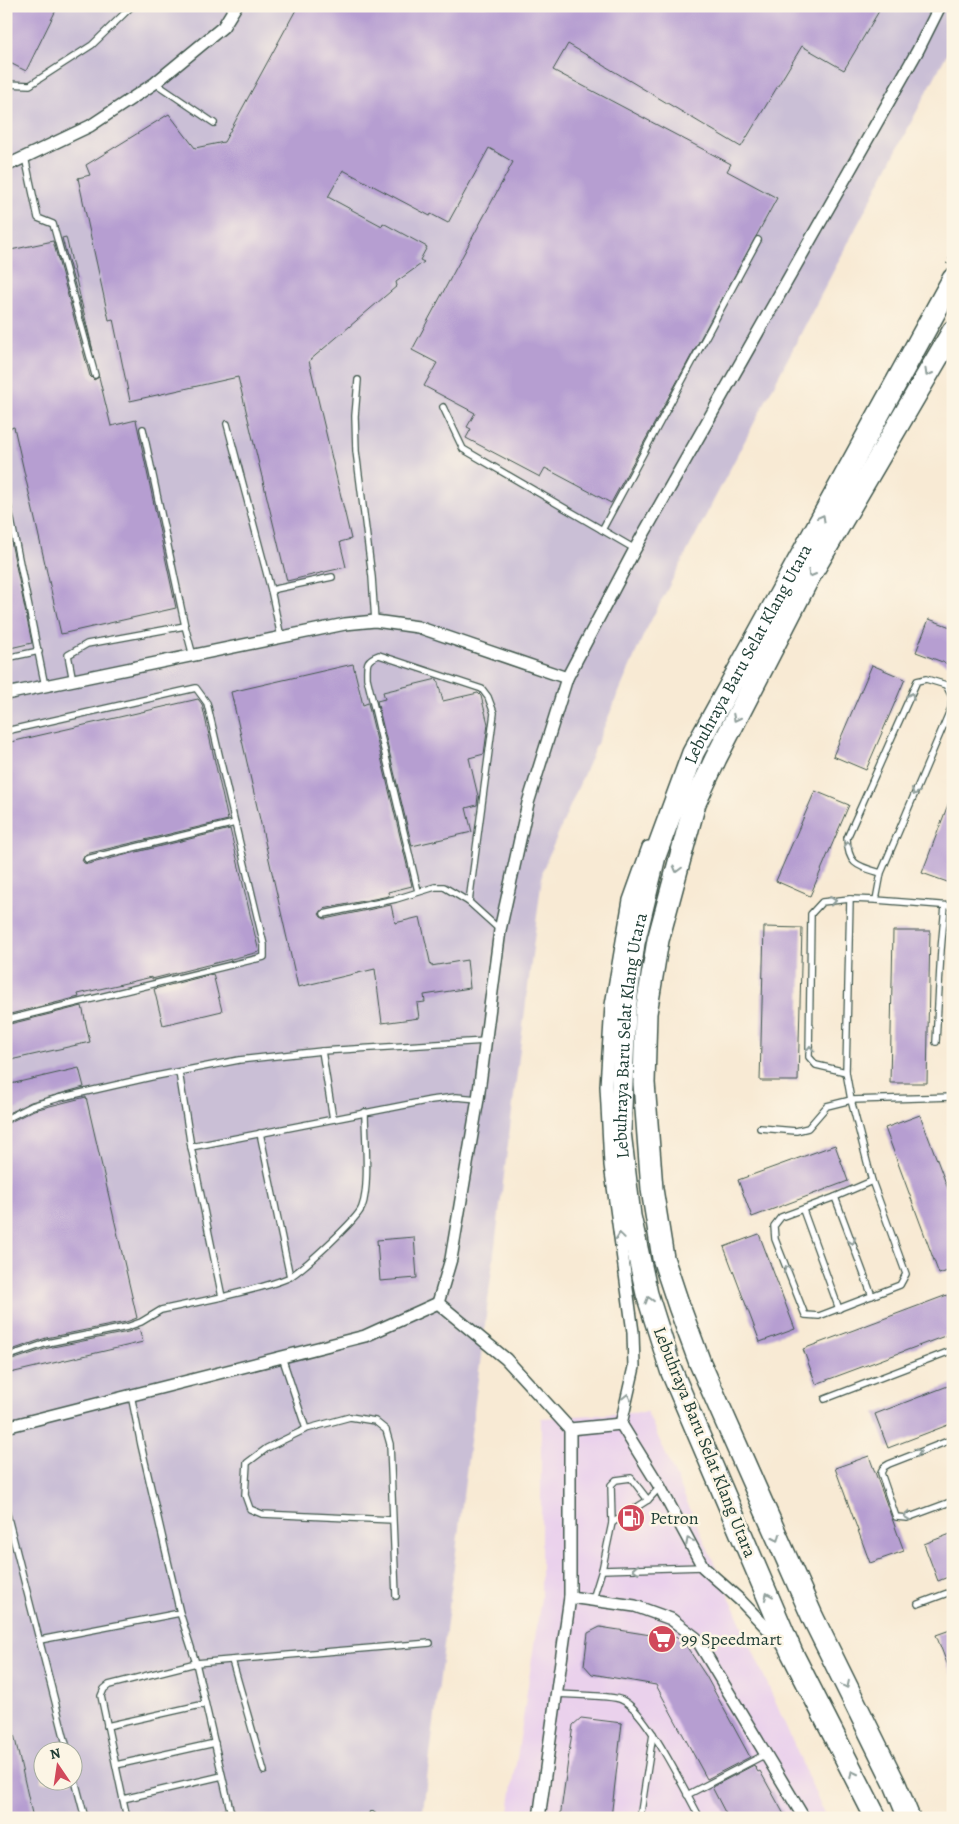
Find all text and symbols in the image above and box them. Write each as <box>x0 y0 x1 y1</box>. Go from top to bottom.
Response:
one-way arrow <box>925 368 935 377</box>
one-way arrow <box>816 514 826 523</box>
street label: Lebuhraya Baru Selat Klang Utara <box>678 539 818 767</box>
one-way arrow <box>807 569 817 578</box>
one-way arrow <box>904 692 915 701</box>
one-way arrow <box>732 713 742 722</box>
one-way arrow <box>911 787 921 796</box>
one-way arrow <box>843 841 853 849</box>
one-way arrow <box>673 865 683 873</box>
one-way arrow <box>829 896 837 907</box>
street label: Lebuhraya Baru Selat Klang Utara <box>608 909 653 1160</box>
one-way arrow <box>805 1045 815 1053</box>
one-way arrow <box>615 1232 626 1240</box>
one-way arrow <box>846 1237 856 1245</box>
one-way arrow <box>782 1266 792 1274</box>
one-way arrow <box>645 1296 655 1304</box>
street label: Lebuhraya Baru Selat Klang Utara <box>648 1323 763 1562</box>
one-way arrow <box>621 1393 632 1402</box>
one-way arrow <box>913 1448 922 1459</box>
fuel station icon: Petron <box>616 1503 646 1533</box>
place label: Petron <box>650 1506 699 1530</box>
one-way arrow <box>902 1510 910 1521</box>
one-way arrow <box>771 1533 782 1542</box>
one-way arrow <box>685 1537 695 1546</box>
one-way arrow <box>632 1564 640 1574</box>
one-way arrow <box>763 1592 774 1601</box>
supermarket icon: 99 Speedmart <box>647 1624 677 1654</box>
place label: 99 Speedmart <box>681 1627 782 1651</box>
one-way arrow <box>840 1680 850 1689</box>
north arrow <box>32 1742 82 1792</box>
text: N <box>48 1743 62 1764</box>
one-way arrow <box>849 1770 860 1779</box>

